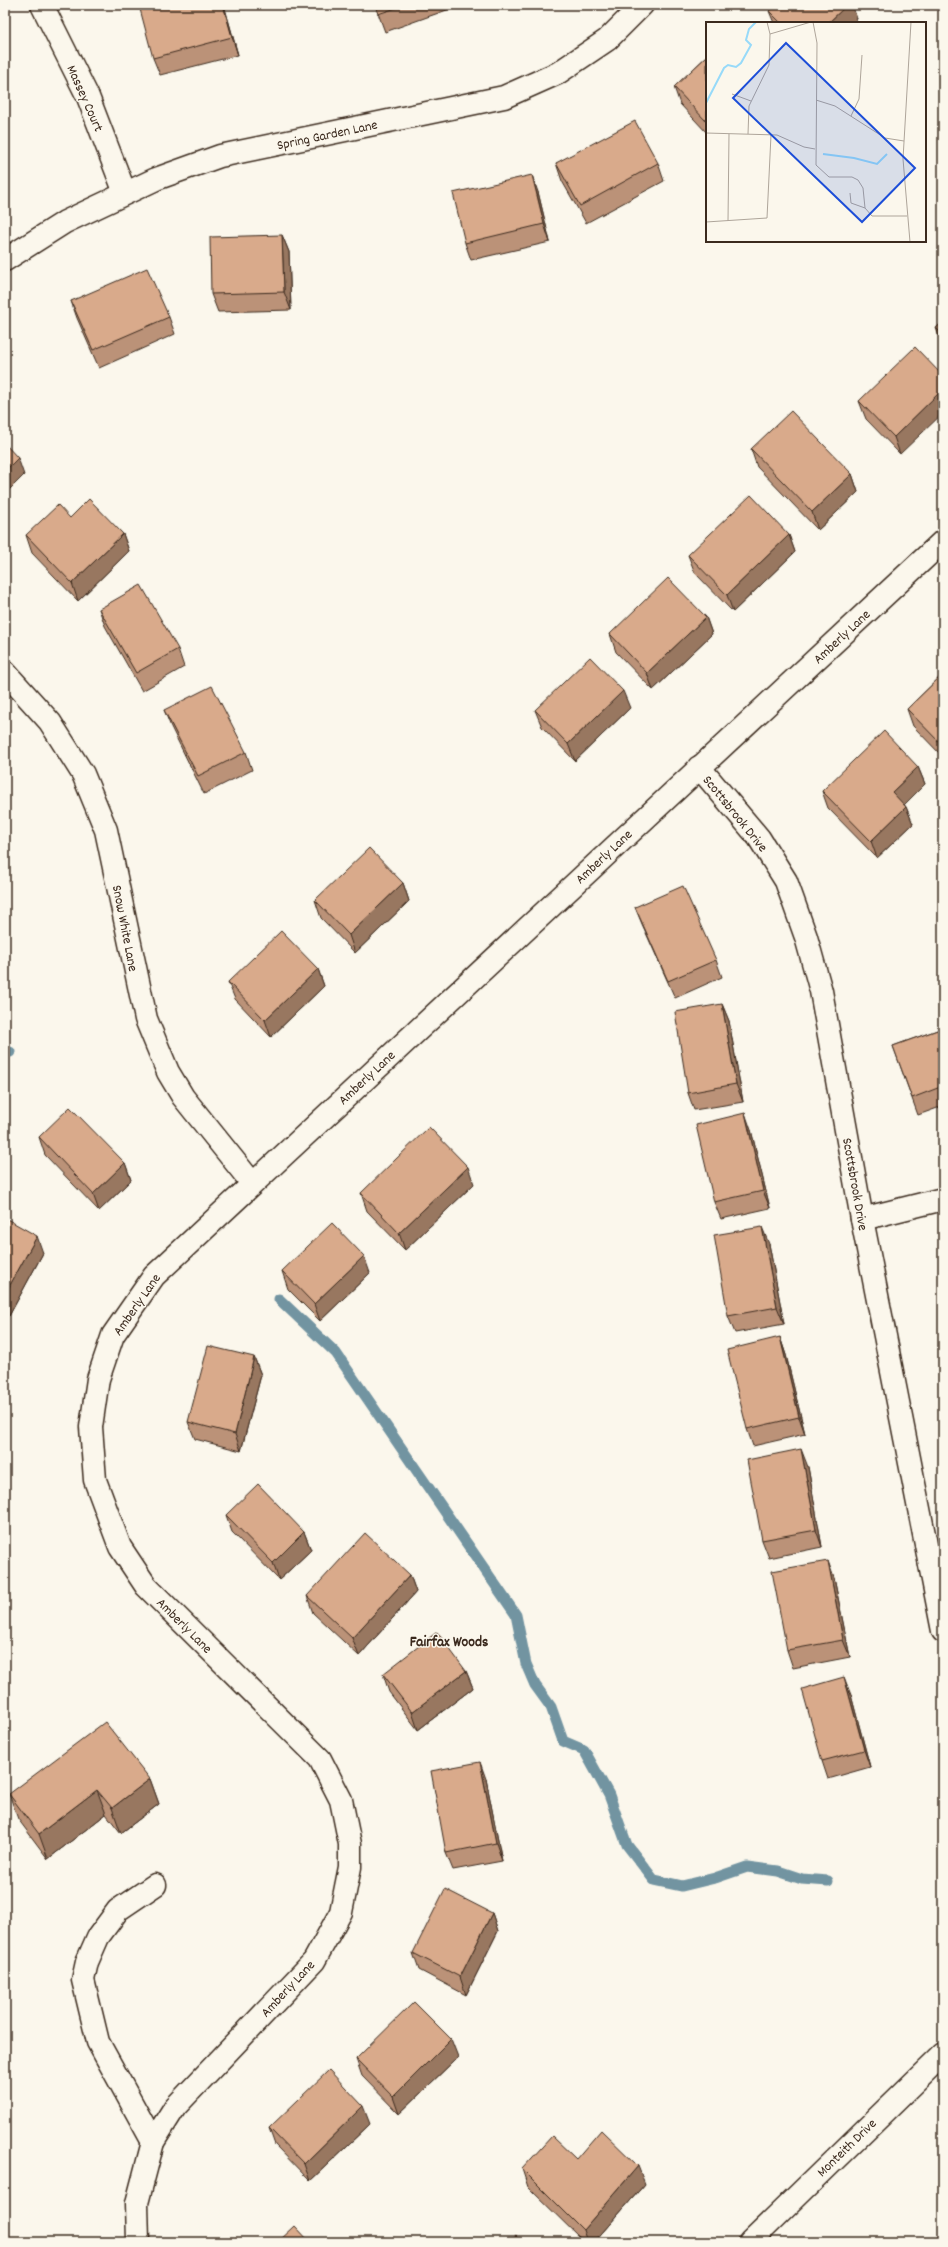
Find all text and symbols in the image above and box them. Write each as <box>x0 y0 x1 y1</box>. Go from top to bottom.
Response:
inset map <box>706 22 926 242</box>
street label: Massey Court <box>61 62 108 135</box>
street label: Spring Garden Lane <box>275 116 380 156</box>
street label: Amberly Lane <box>809 606 875 669</box>
street label: Scottsbrook Drive <box>697 771 772 857</box>
street label: Amberly Lane <box>571 826 637 889</box>
street label: Snow White Lane <box>106 883 142 973</box>
street label: Amberly Lane <box>334 1047 400 1110</box>
street label: Scottsbrook Drive <box>836 1136 872 1232</box>
street label: Amberly Lane <box>109 1270 166 1340</box>
street label: Amberly Lane <box>151 1594 216 1659</box>
district label: Fairfax Woods <box>410 1632 488 1654</box>
street label: Amberly Lane <box>257 1956 320 2022</box>
street label: Monteith Drive <box>813 2115 882 2182</box>

